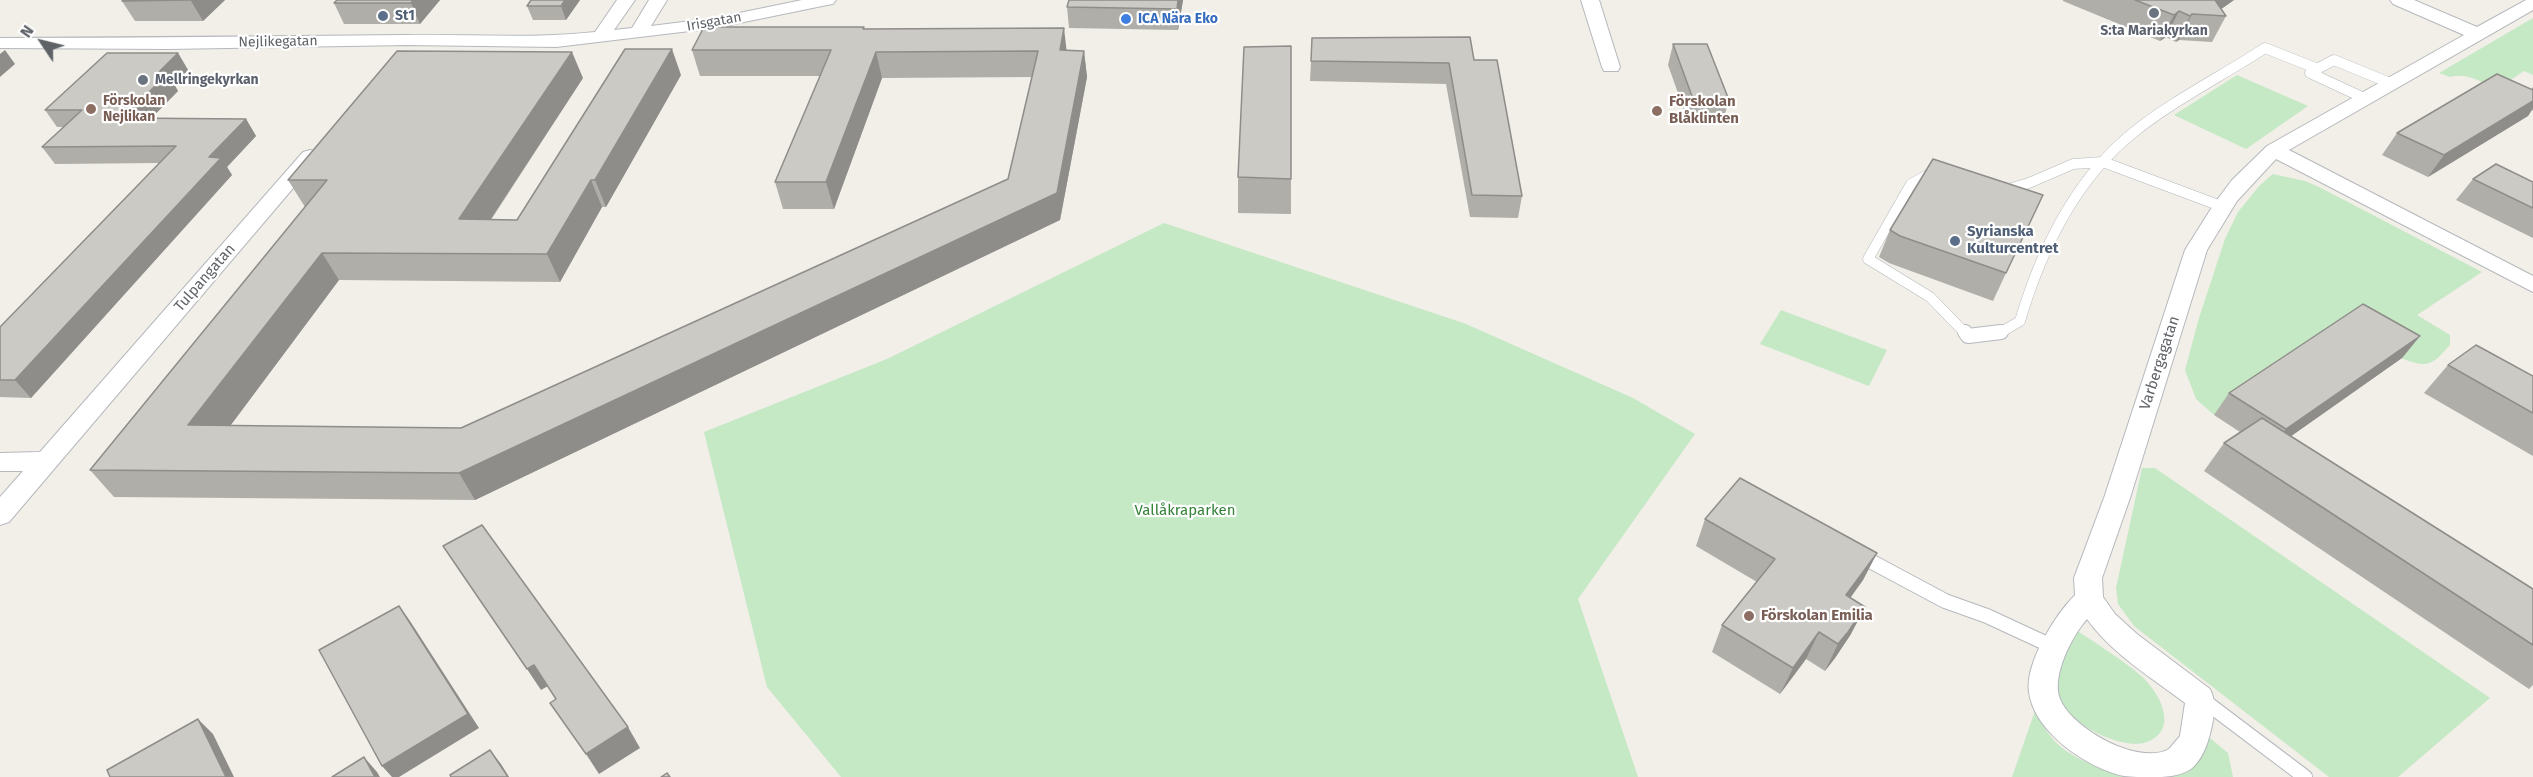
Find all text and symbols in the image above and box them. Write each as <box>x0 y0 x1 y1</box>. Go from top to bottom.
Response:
marker: S:ta Mariakyrkan <box>2147 6 2161 20</box>
place label: St1 <box>395 8 415 24</box>
marker: St1 <box>376 9 390 23</box>
street label: Irisgatan <box>685 9 743 35</box>
place label: ICA Nära Eko <box>1138 11 1218 27</box>
north arrow <box>12 12 72 72</box>
marker: ICA Nära Eko <box>1119 12 1133 26</box>
text: N <box>16 22 38 41</box>
place label: S:ta Mariakyrkan <box>2100 23 2208 39</box>
street label: Nejlikegatan <box>238 33 318 51</box>
place label: Mellringekyrkan <box>155 72 259 88</box>
marker: Mellringekyrkan <box>136 73 150 87</box>
place label: Förskolan Nejlikan <box>103 93 165 125</box>
place label: Förskolan Blåklinten <box>1669 93 1739 128</box>
marker: Förskolan Nejlikan <box>84 102 98 116</box>
marker: Förskolan Blåklinten <box>1650 104 1664 118</box>
place label: Syrianska Kulturcentret <box>1967 223 2059 258</box>
marker: Syrianska Kulturcentret <box>1948 234 1962 248</box>
street label: Tulpangatan <box>171 240 239 316</box>
street label: Varbergagatan <box>2136 314 2184 412</box>
park label: Vallåkraparken <box>1135 502 1235 520</box>
place label: Förskolan Emilia <box>1761 607 1873 625</box>
marker: Förskolan Emilia <box>1742 609 1756 623</box>

